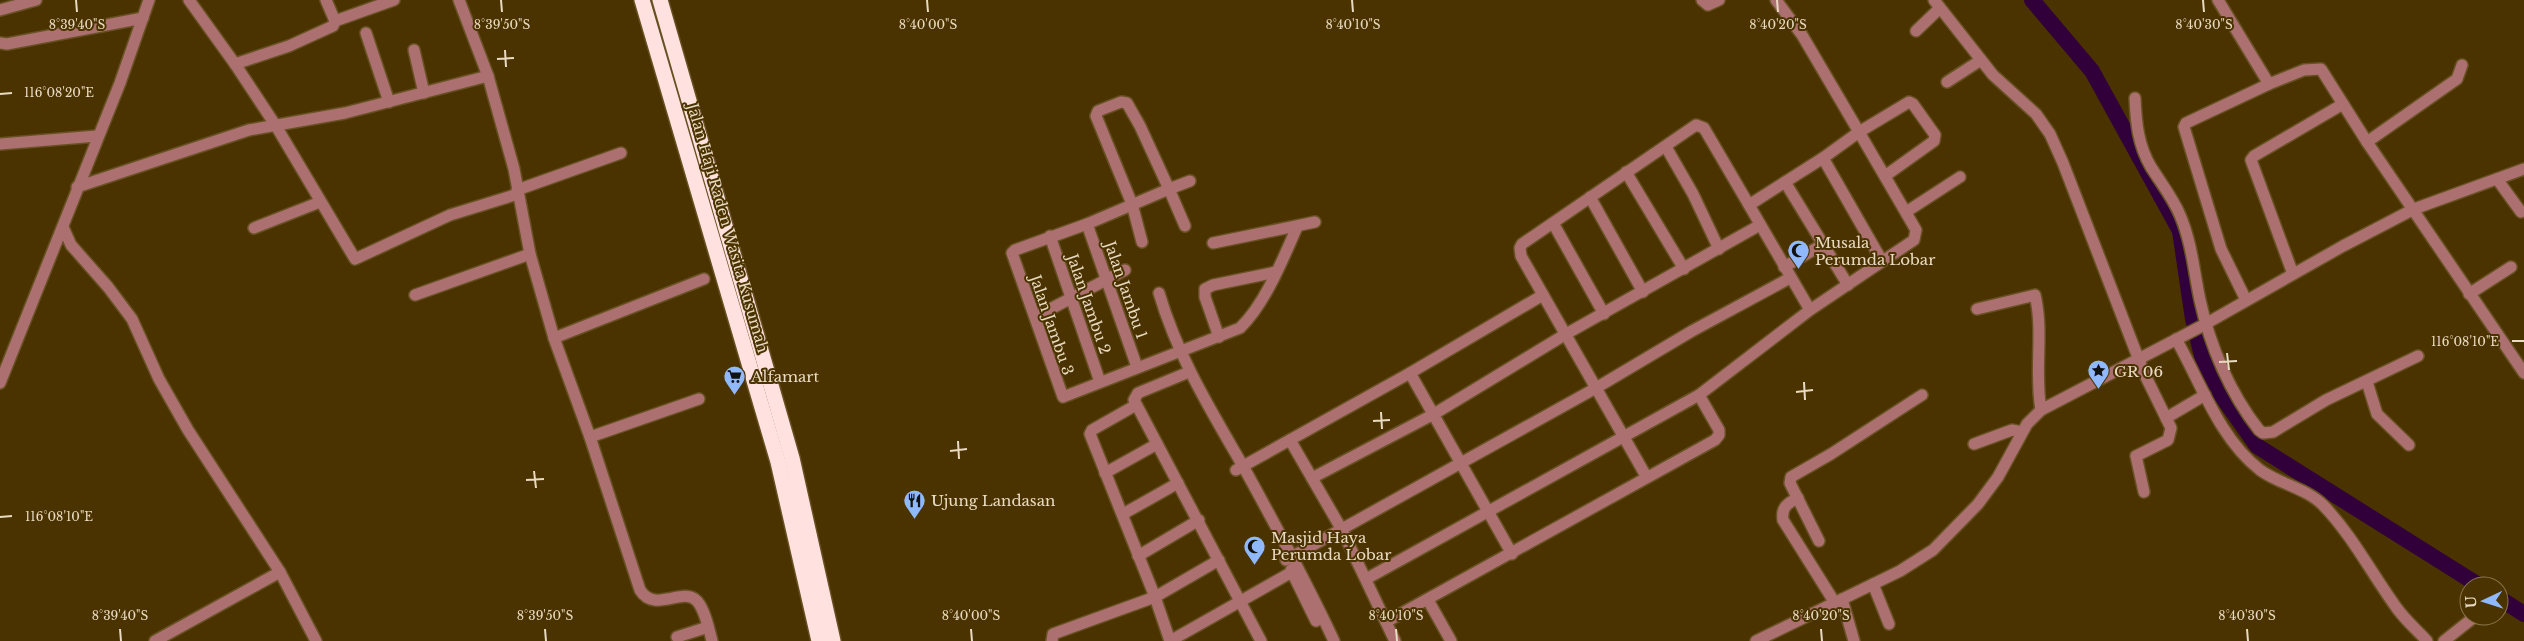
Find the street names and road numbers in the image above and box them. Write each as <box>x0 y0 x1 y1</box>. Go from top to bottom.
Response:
street label: Jalan Haji Raden Wasita Kusumah <box>683 99 773 355</box>
street label: Jalan Jambu 1 <box>1100 237 1152 341</box>
street label: Jalan Jambu 2 <box>1062 249 1115 357</box>
street label: Jalan Jambu 3 <box>1025 270 1078 378</box>

